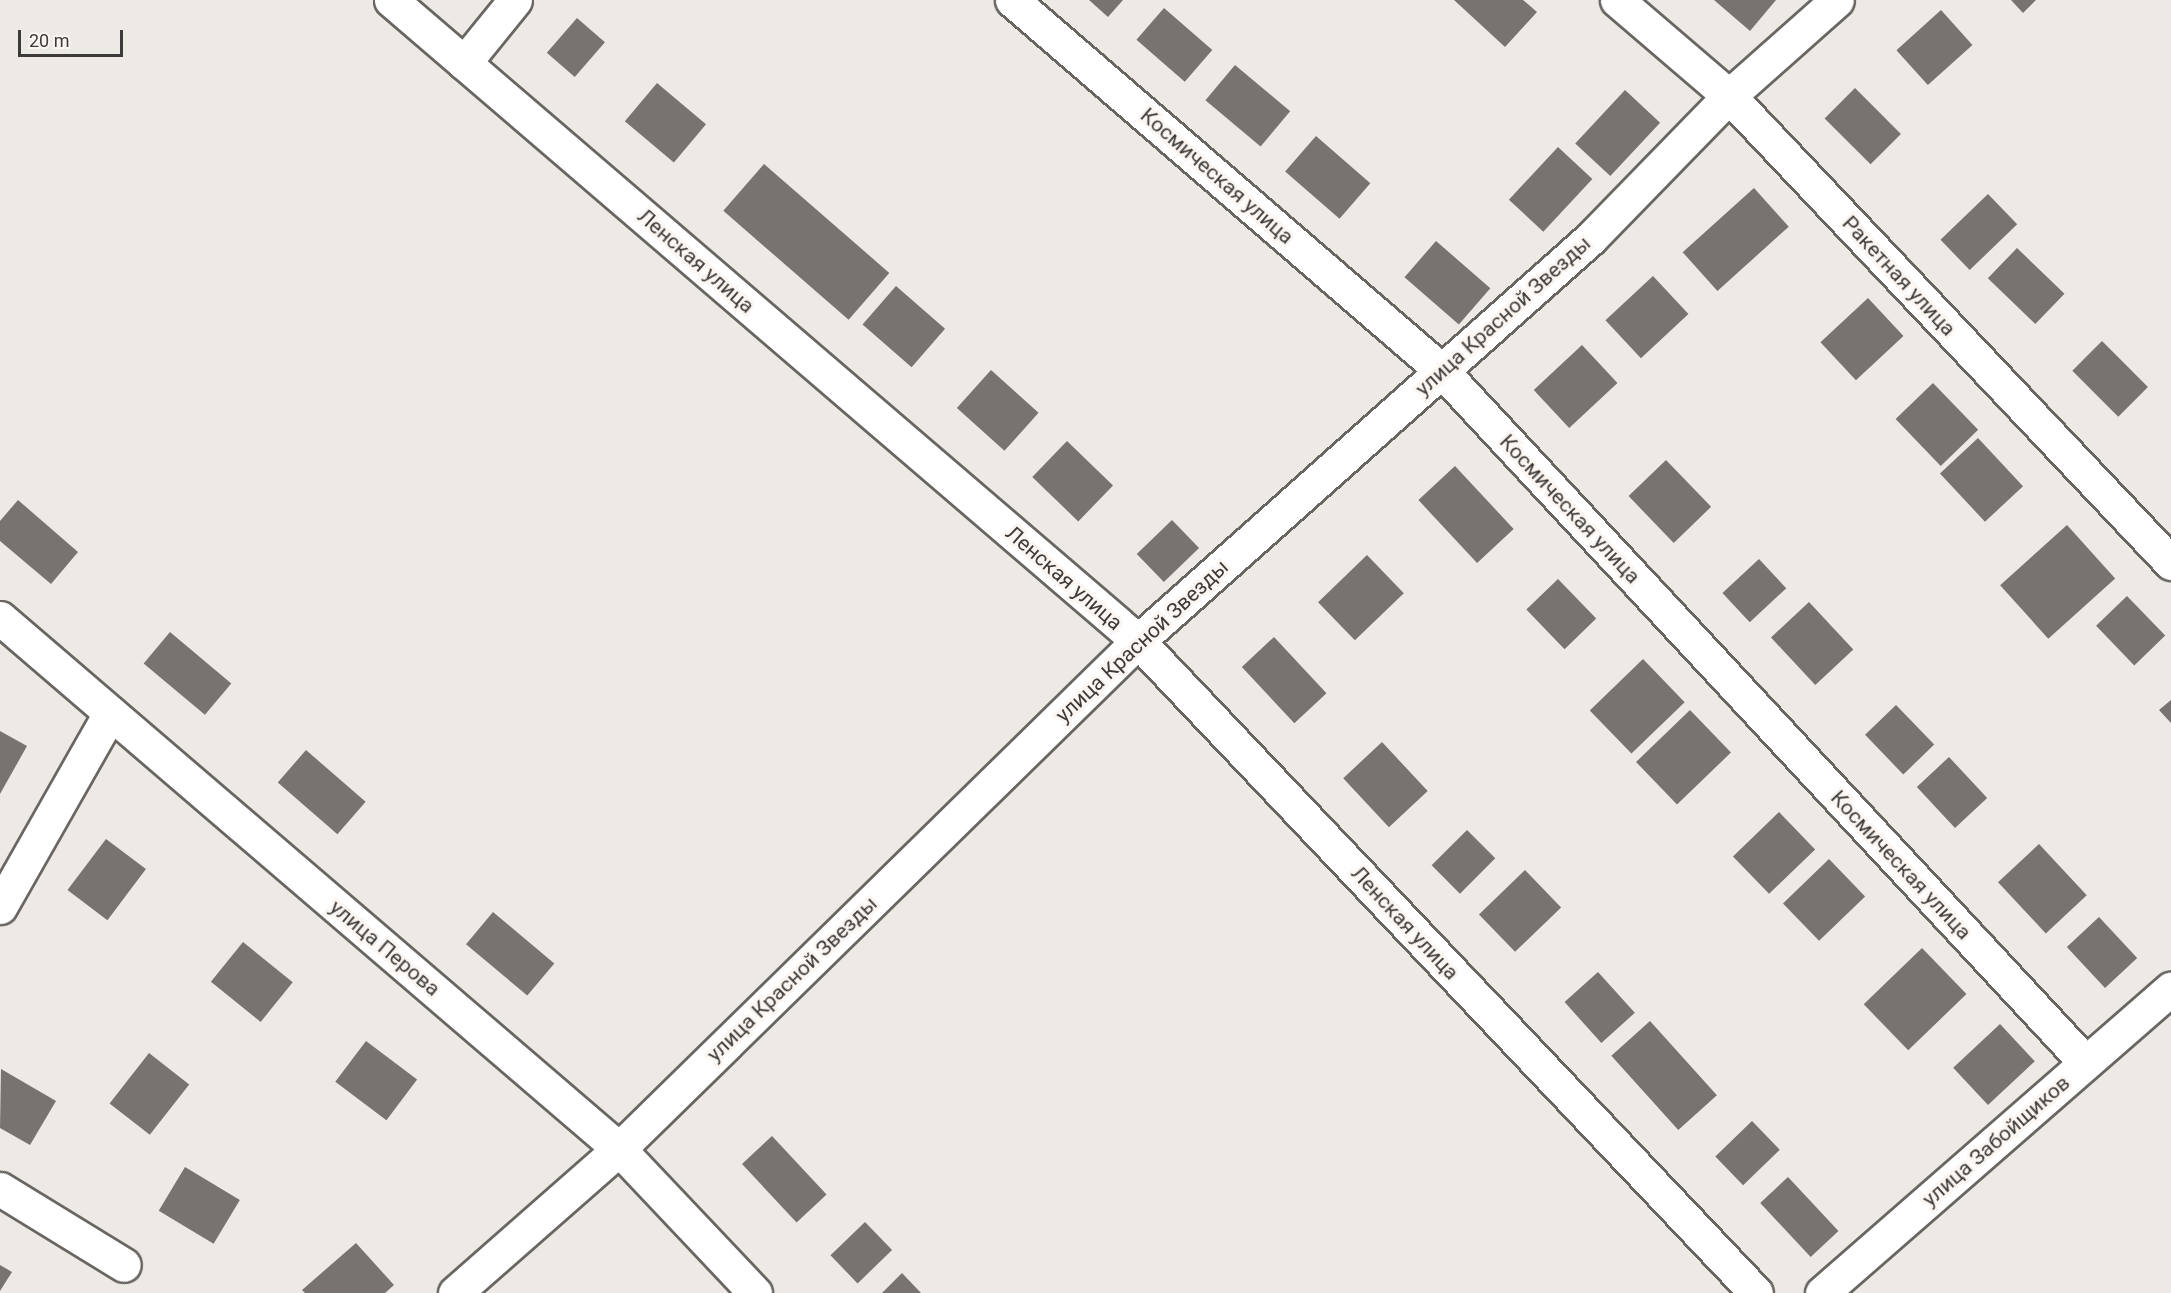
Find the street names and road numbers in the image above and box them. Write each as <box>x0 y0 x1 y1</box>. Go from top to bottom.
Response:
street label: Космическая улица <box>1135 103 1299 249</box>
street label: Ленская улица <box>633 204 759 318</box>
street label: Ракетная улица <box>1837 211 1961 341</box>
street label: улица Красной Звезды <box>1410 231 1596 401</box>
street label: Космическая улица <box>1494 429 1646 589</box>
street label: Ленская улица <box>1001 521 1127 635</box>
street label: улица Красной Звезды <box>1050 554 1234 728</box>
street label: Космическая улица <box>1825 785 1977 945</box>
street label: Ленская улица <box>1346 861 1464 985</box>
street label: улица Красной Звезды <box>702 891 882 1067</box>
street label: улица Перова <box>325 895 445 1001</box>
street label: улица Забойщиков <box>1917 1070 2075 1212</box>

